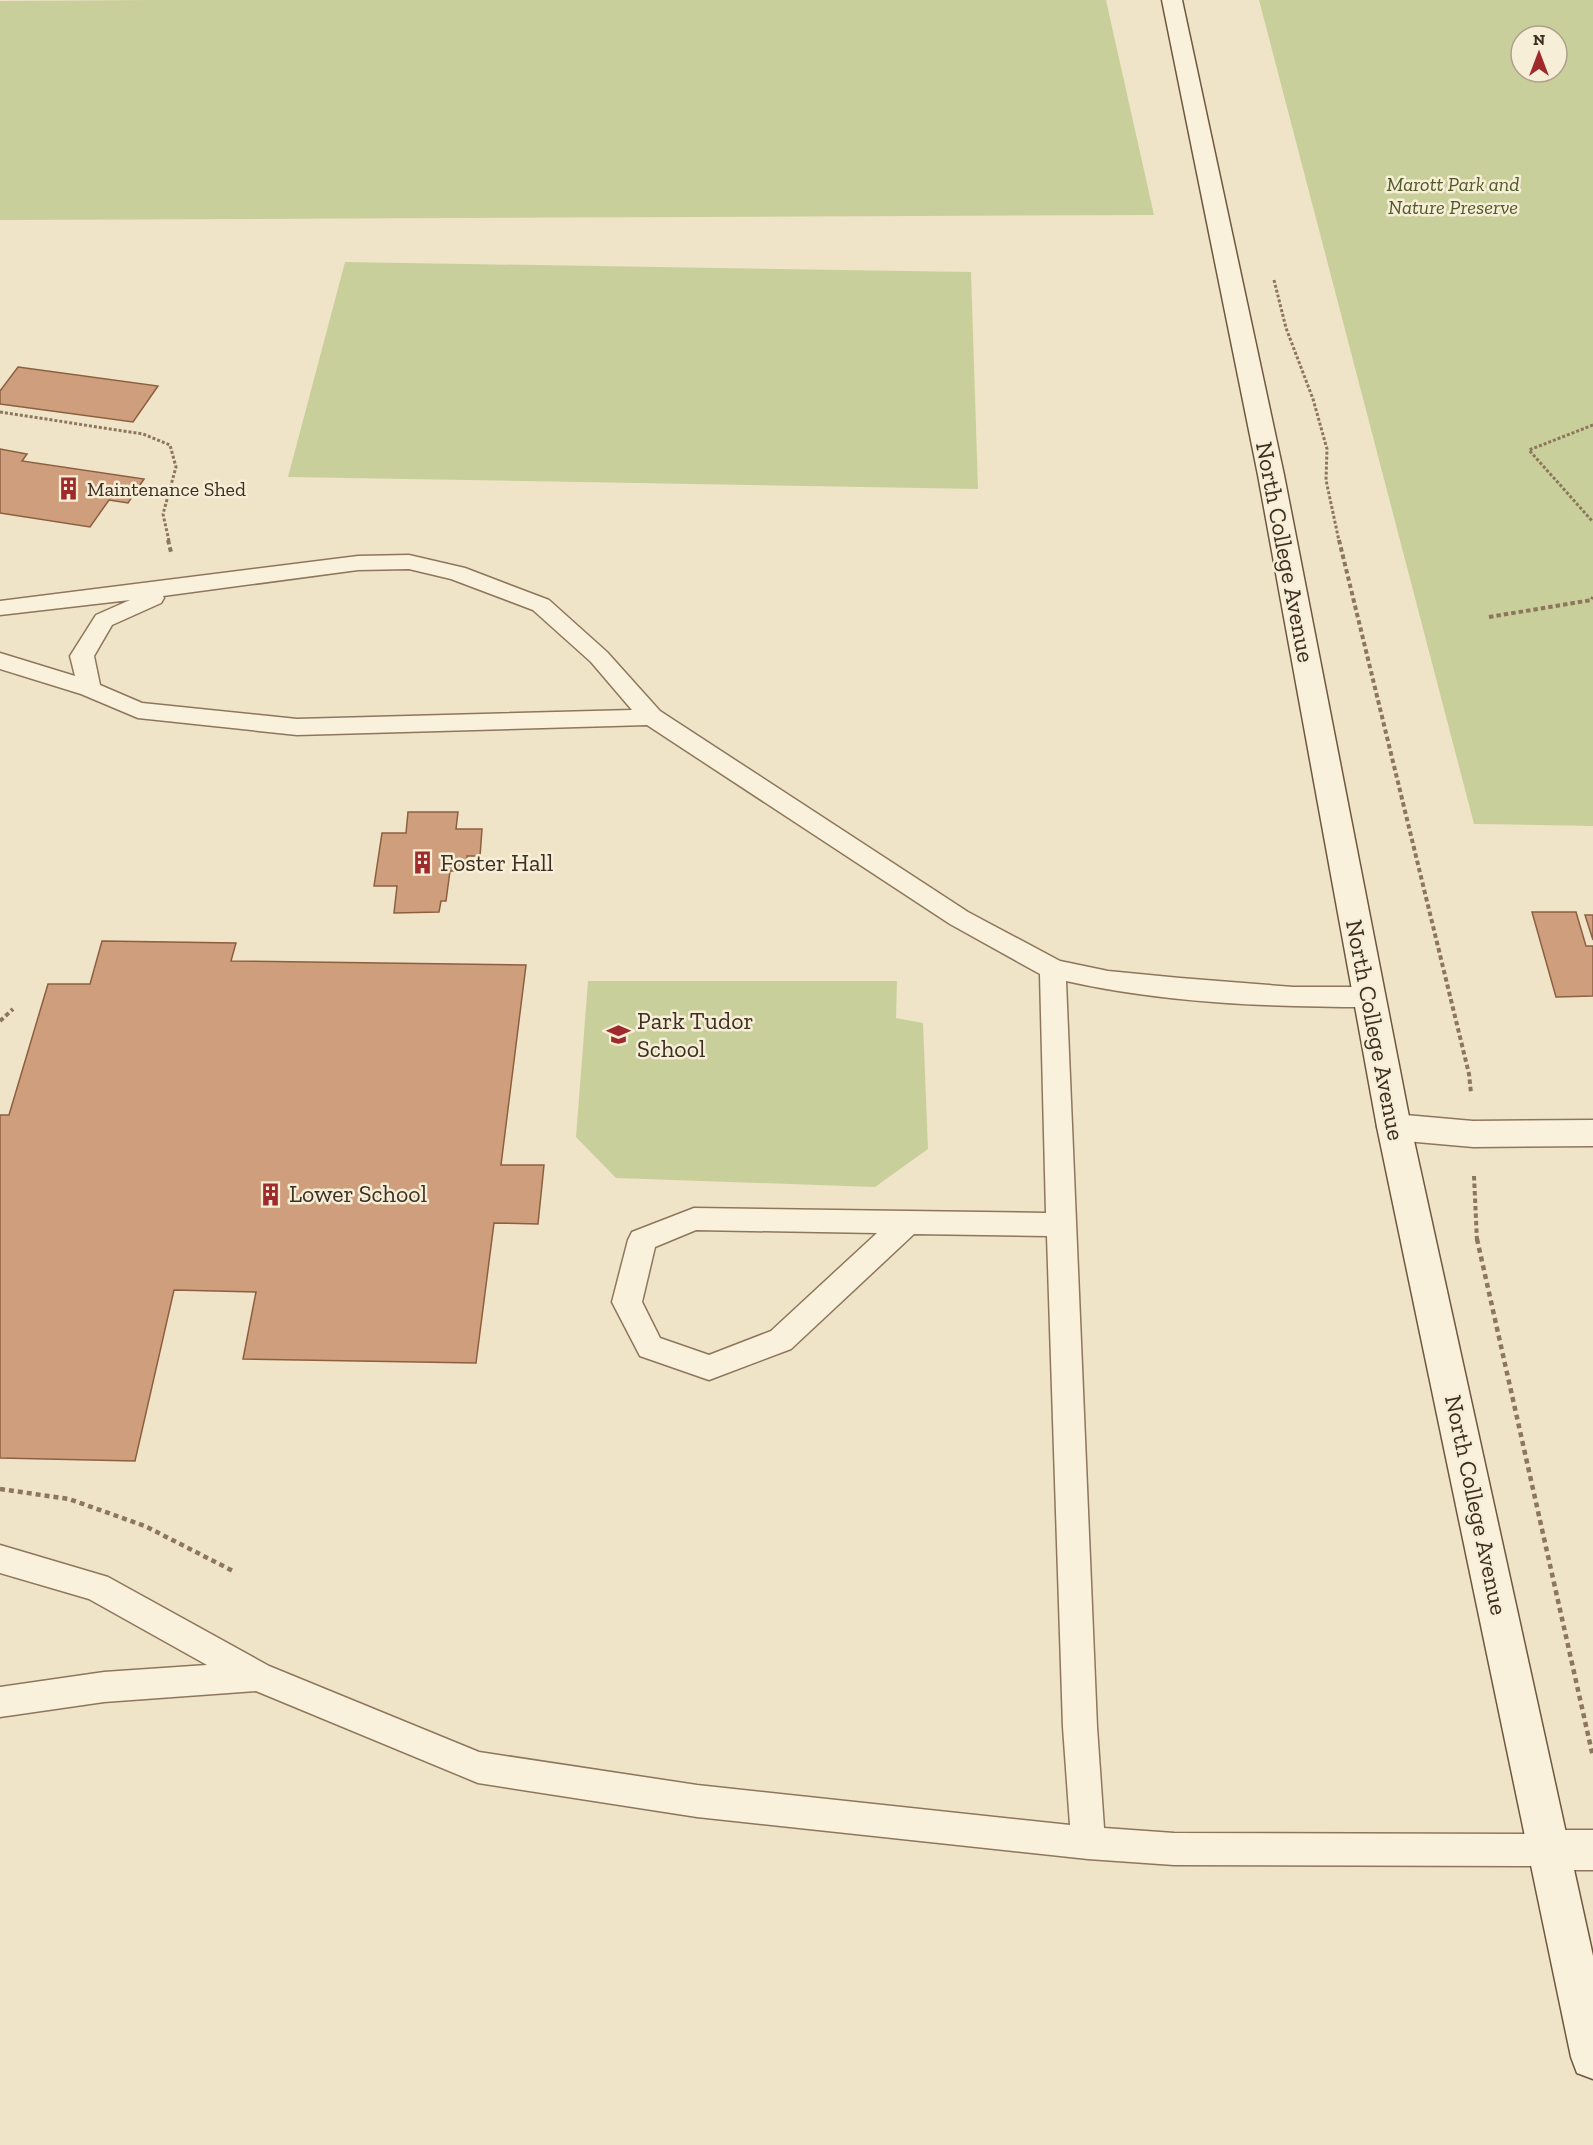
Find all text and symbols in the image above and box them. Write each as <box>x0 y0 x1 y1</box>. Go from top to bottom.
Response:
north arrow <box>1509 24 1569 84</box>
text: N <box>1533 30 1545 49</box>
park label: Marott Park and Nature Preserve <box>1386 172 1520 219</box>
street label: North College Avenue <box>1250 439 1321 665</box>
building icon: Maintenance Shed <box>56 476 82 502</box>
place label: Maintenance Shed <box>87 477 246 501</box>
place label: Foster Hall <box>440 848 553 877</box>
building icon: Foster Hall <box>409 850 435 876</box>
street label: North College Avenue <box>1340 917 1411 1143</box>
place label: Park Tudor School <box>637 1006 754 1063</box>
school or university icon: Park Tudor School <box>606 1022 632 1048</box>
place label: Lower School <box>289 1179 427 1208</box>
building icon: Lower School <box>258 1181 284 1207</box>
street label: North College Avenue <box>1439 1392 1514 1618</box>

